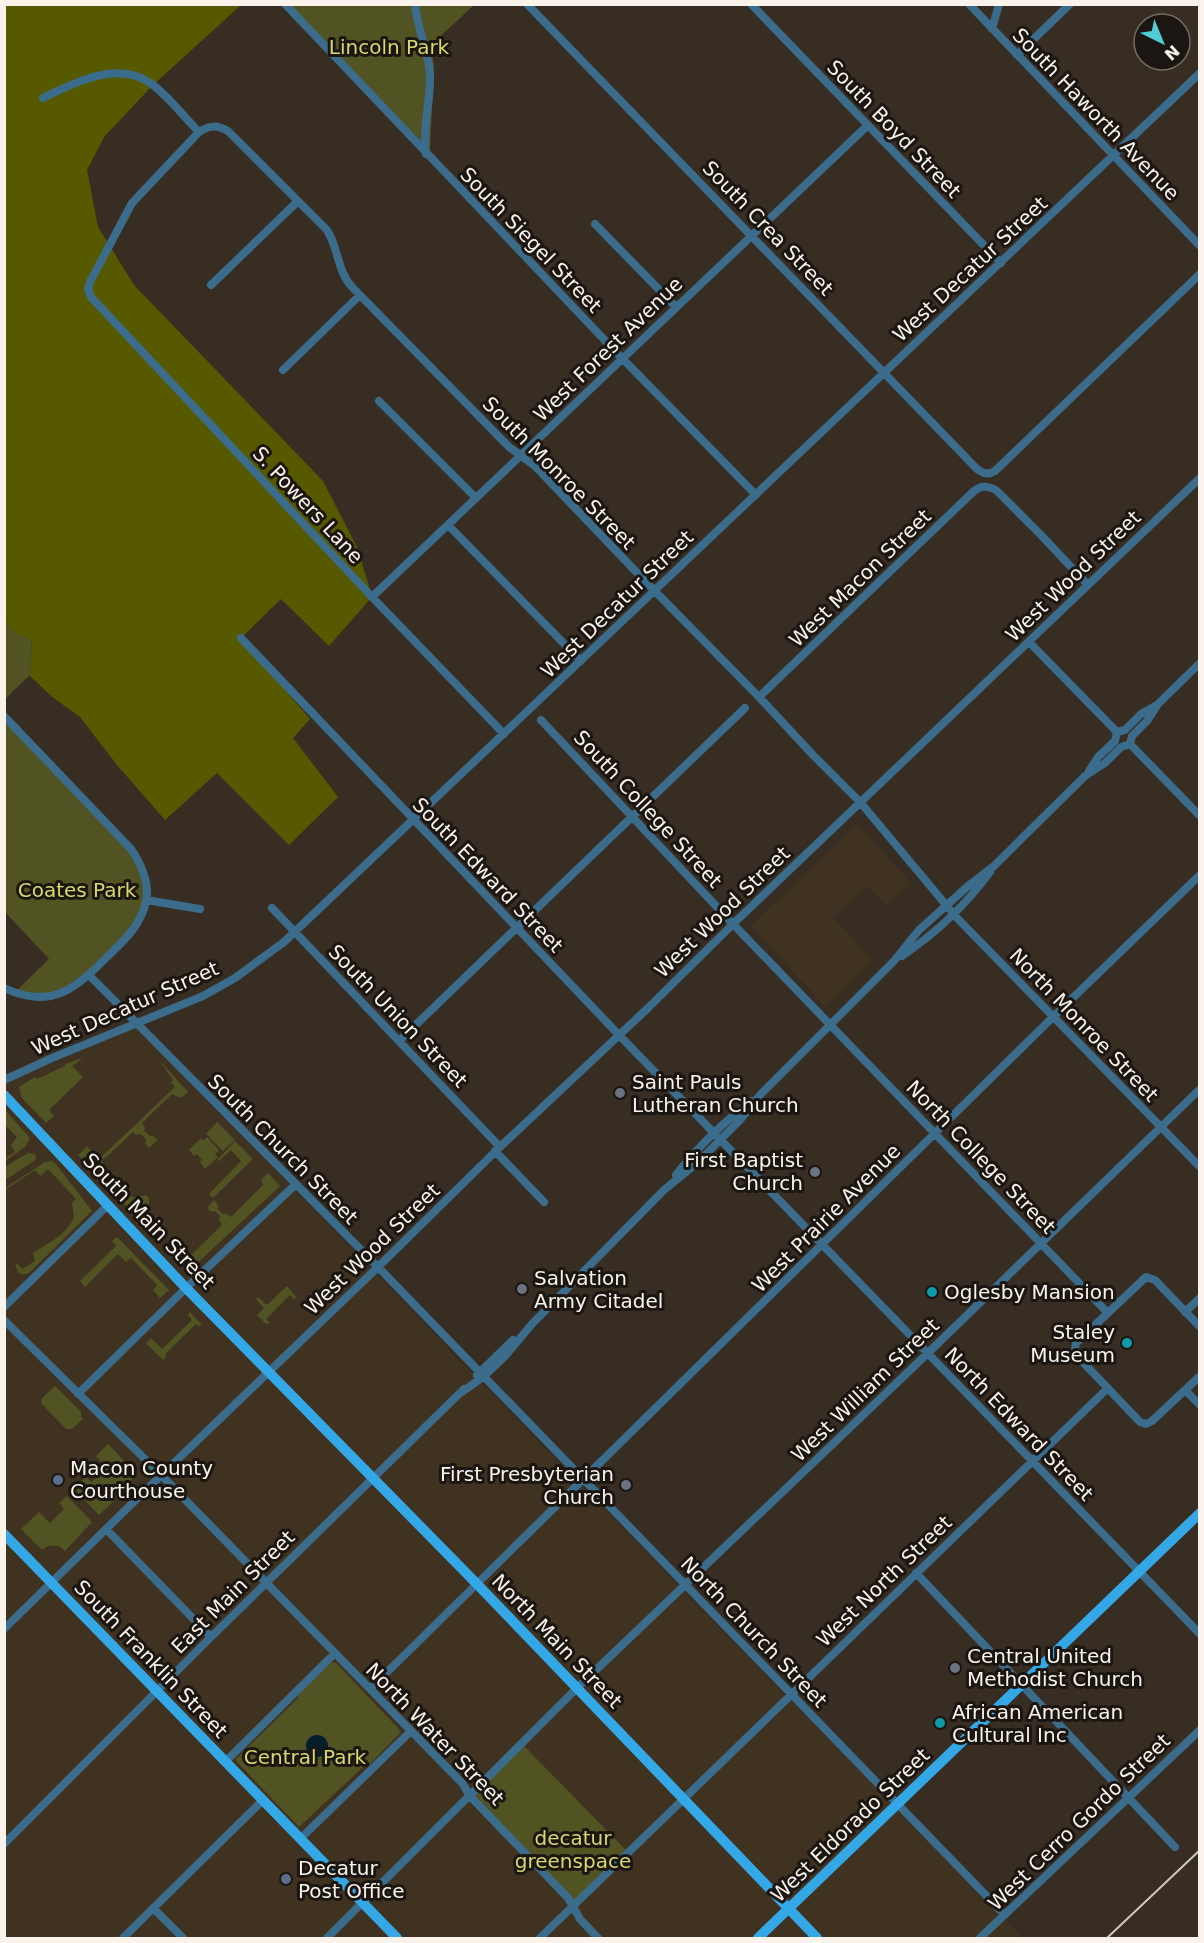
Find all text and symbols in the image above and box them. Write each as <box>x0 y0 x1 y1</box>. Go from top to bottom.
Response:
north arrow <box>1132 12 1192 72</box>
street label: South Haworth Avenue <box>1008 23 1184 205</box>
park label: Lincoln Park <box>329 35 450 59</box>
text: N <box>1161 41 1183 64</box>
street label: South Boyd Street <box>822 55 966 203</box>
street label: South Crea Street <box>698 156 839 300</box>
street label: South Siegel Street <box>455 162 607 318</box>
street label: West Decatur Street <box>888 191 1052 347</box>
street label: West Forest Avenue <box>529 272 687 426</box>
street label: South Monroe Street <box>478 392 640 554</box>
street label: S. Powers Lane <box>248 442 368 568</box>
street label: West Macon Street <box>784 504 936 652</box>
street label: West Wood Street <box>1000 505 1146 647</box>
street label: West Decatur Street <box>536 525 698 683</box>
street label: South College Street <box>569 725 727 893</box>
street label: South Edward Street <box>408 793 568 958</box>
street label: West Wood Street <box>649 841 795 983</box>
park label: Coates Park <box>18 878 137 902</box>
street label: South Union Street <box>324 940 473 1093</box>
street label: North Monroe Street <box>1005 943 1164 1107</box>
street label: West Decatur Street <box>28 956 222 1060</box>
street label: South Church Street <box>203 1069 363 1229</box>
place label: Saint Pauls Lutheran Church <box>632 1070 799 1117</box>
street label: North College Street <box>901 1075 1061 1239</box>
marker: Saint Pauls Lutheran Church <box>613 1086 627 1100</box>
street label: West Prairie Avenue <box>747 1139 905 1297</box>
street label: South Main Street <box>78 1148 220 1294</box>
place label: First Baptist Church <box>684 1148 803 1195</box>
marker: First Baptist Church <box>808 1165 822 1179</box>
street label: West Wood Street <box>299 1178 445 1320</box>
place label: Salvation Army Citadel <box>534 1266 663 1313</box>
place label: Oglesby Mansion <box>944 1280 1115 1304</box>
marker: Salvation Army Citadel <box>515 1282 529 1296</box>
marker: Oglesby Mansion <box>925 1285 939 1299</box>
street label: West William Street <box>786 1313 944 1467</box>
place label: Staley Museum <box>1030 1320 1115 1367</box>
marker: Staley Museum <box>1120 1336 1134 1350</box>
street label: North Edward Street <box>940 1342 1099 1506</box>
place label: Macon County Courthouse <box>70 1456 213 1503</box>
place label: First Presbyterian Church <box>440 1462 614 1509</box>
marker: Macon County Courthouse <box>51 1473 65 1487</box>
marker: First Presbyterian Church <box>619 1478 633 1492</box>
street label: West North Street <box>811 1510 957 1652</box>
street label: East Main Street <box>166 1525 300 1659</box>
street label: North Church Street <box>676 1552 832 1712</box>
street label: North Main Street <box>487 1569 627 1713</box>
street label: South Franklin Street <box>69 1575 233 1743</box>
place label: Central United Methodist Church <box>967 1644 1143 1691</box>
street label: North Water Street <box>361 1658 509 1810</box>
marker: Central United Methodist Church <box>948 1661 962 1675</box>
place label: African American Cultural Inc <box>952 1700 1123 1747</box>
marker: African American Cultural Inc <box>933 1716 947 1730</box>
street label: West Cerro Gordo Street <box>983 1729 1175 1915</box>
street label: West Eldorado Street <box>766 1743 934 1907</box>
park label: Central Park <box>244 1745 367 1769</box>
park label: decatur greenspace <box>515 1826 631 1873</box>
place label: Decatur Post Office <box>298 1856 405 1903</box>
marker: Decatur Post Office <box>279 1872 293 1886</box>

